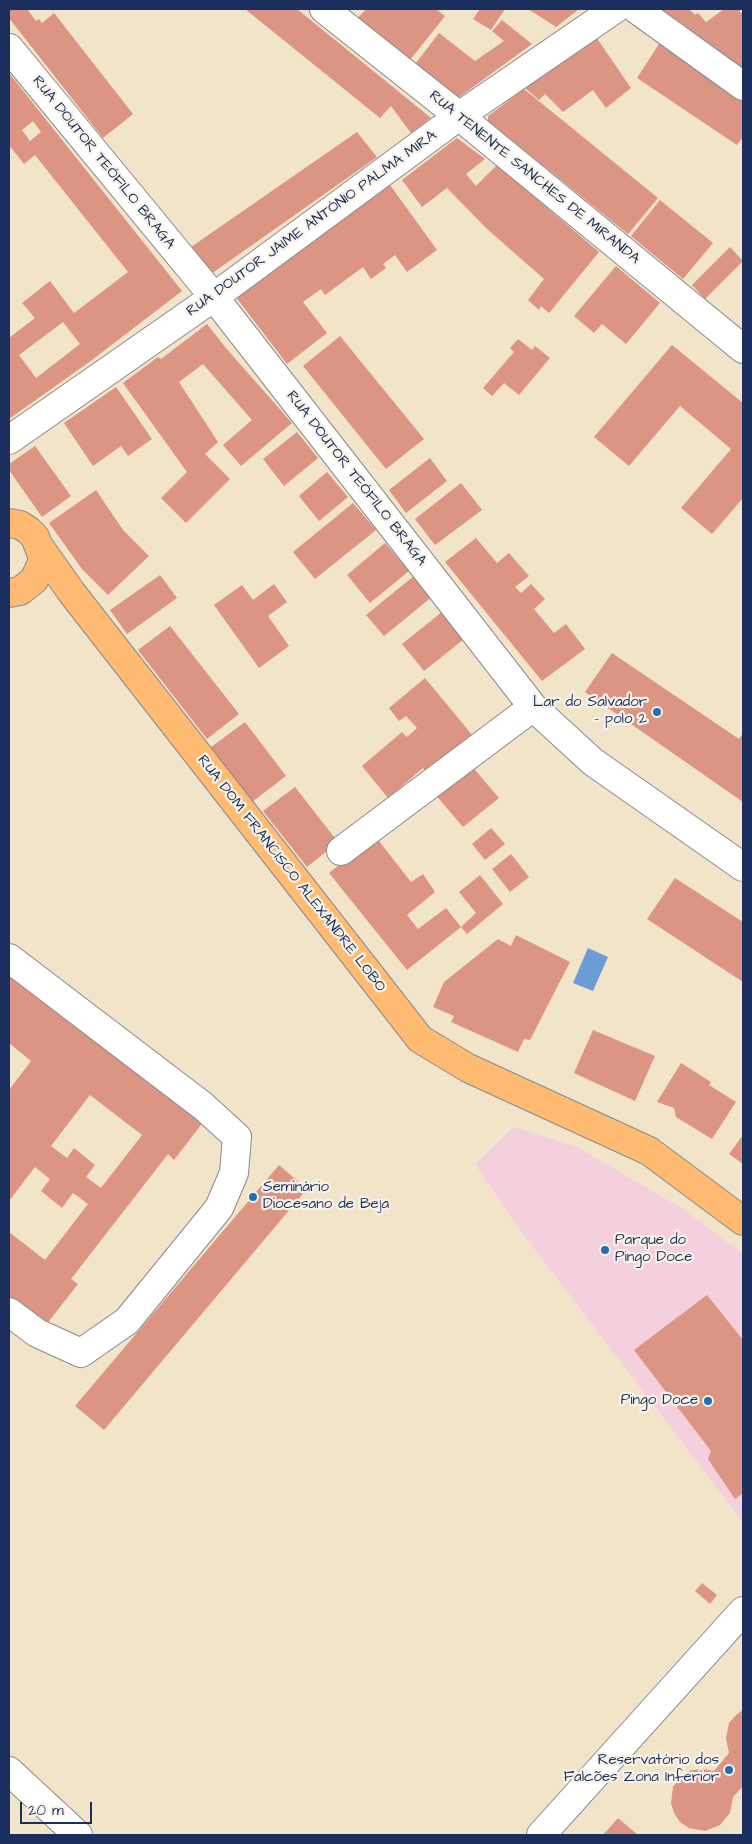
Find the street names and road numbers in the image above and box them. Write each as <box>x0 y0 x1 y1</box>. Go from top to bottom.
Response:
street label: RUA DOUTOR TEÓFILO BRAGA <box>28 73 178 253</box>
street label: RUA TENENTE SANCHES DE MIRANDA <box>425 87 643 269</box>
street label: RUA DOUTOR JAIME ANTÓNIO PALMA MIRA <box>183 127 441 321</box>
street label: RUA DOUTOR TEÓFILO BRAGA <box>282 388 430 570</box>
street label: RUA DOM FRANCISCO ALEXANDRE LOBO <box>193 752 389 996</box>

